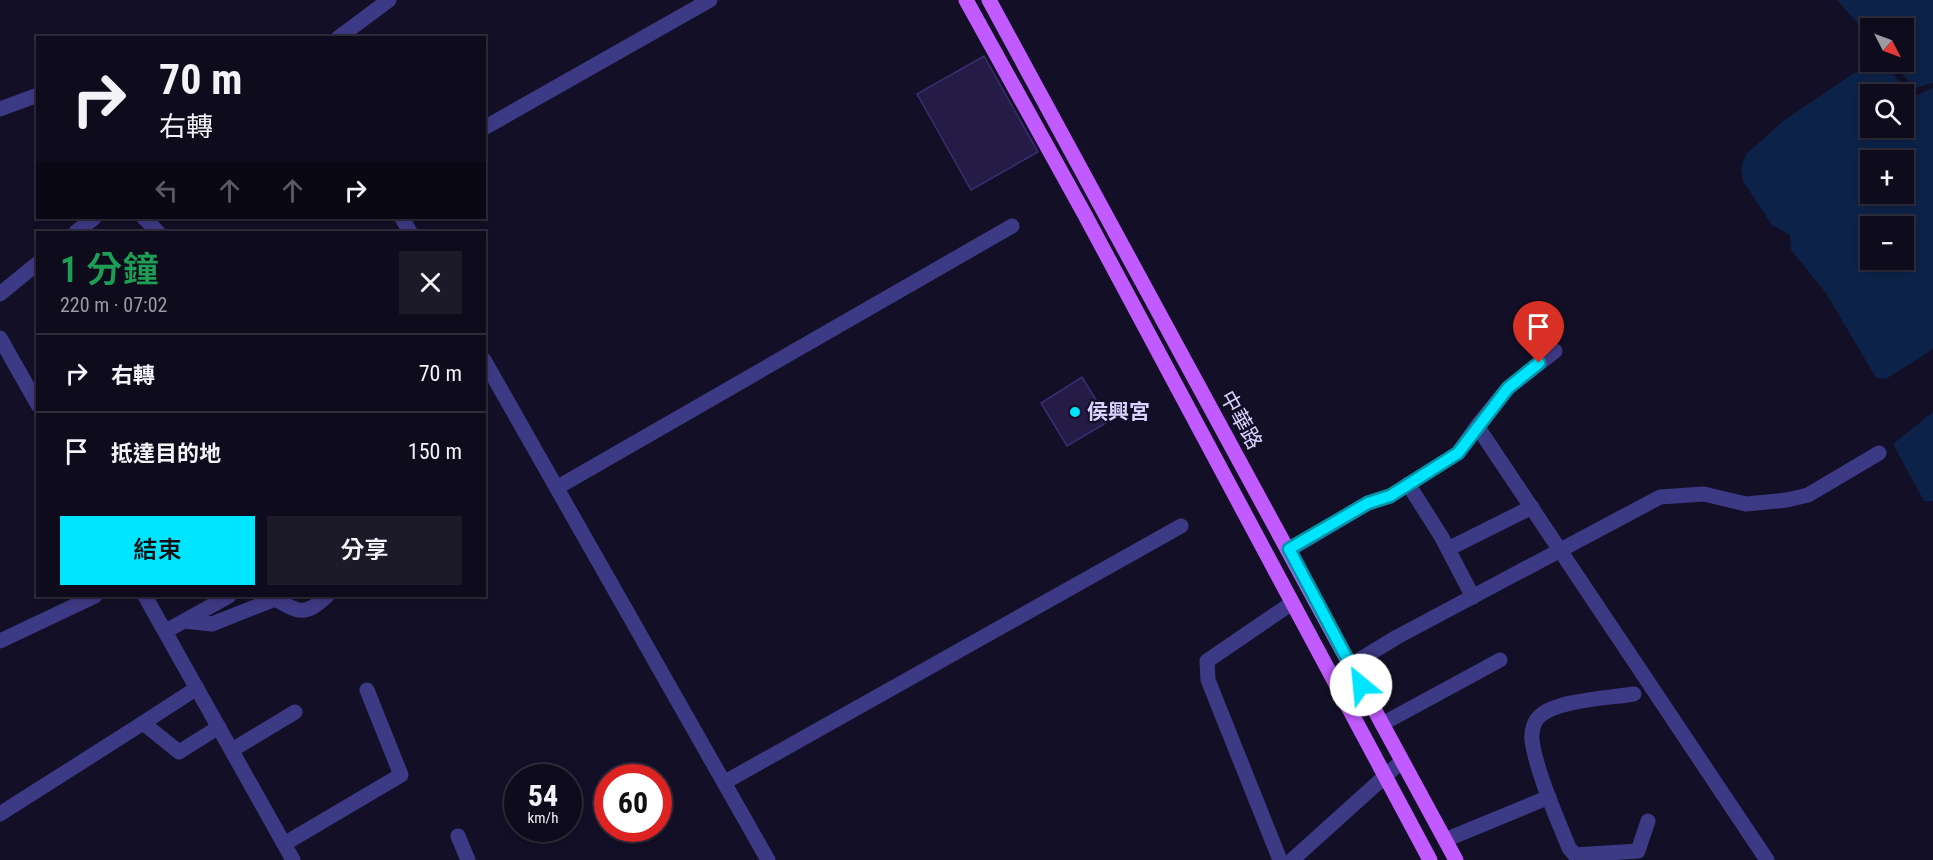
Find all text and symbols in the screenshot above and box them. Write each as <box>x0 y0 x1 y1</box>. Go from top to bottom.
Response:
north arrow <box>1860 18 1914 72</box>
map controls <box>1860 18 1914 270</box>
text: 70 m <box>159 55 242 104</box>
icon: right <box>60 60 138 138</box>
button: search <box>1860 84 1914 138</box>
text: 右轉 <box>159 111 213 143</box>
button: + <box>1860 150 1914 204</box>
icon: left <box>150 174 183 207</box>
icon: ahead <box>213 174 246 207</box>
icon: ahead <box>276 174 309 207</box>
icon: right <box>339 174 372 207</box>
button: − <box>1860 216 1914 270</box>
text: 1 分鐘 <box>60 249 158 291</box>
button: close <box>399 251 462 314</box>
text: 220 m · 07:02 <box>60 293 167 317</box>
pin <box>1513 301 1564 363</box>
icon: arrive <box>1522 310 1555 343</box>
icon: right <box>60 357 93 390</box>
text: 70 m <box>419 361 462 386</box>
text: 右轉 <box>111 363 155 388</box>
street label: 中華路 <box>1215 387 1267 453</box>
place label: 侯興宮 <box>1087 400 1150 424</box>
marker: 侯興宮 <box>1068 405 1082 419</box>
icon: arrive <box>60 435 93 468</box>
text: 150 m <box>408 439 462 464</box>
text: 抵達目的地 <box>111 441 221 466</box>
button: 結束 <box>60 516 255 585</box>
button: 分享 <box>267 516 462 585</box>
position arrow <box>1329 653 1393 717</box>
speed limit sign: 60 <box>594 764 672 842</box>
text: 54 <box>528 778 558 813</box>
text: km/h <box>528 809 558 827</box>

